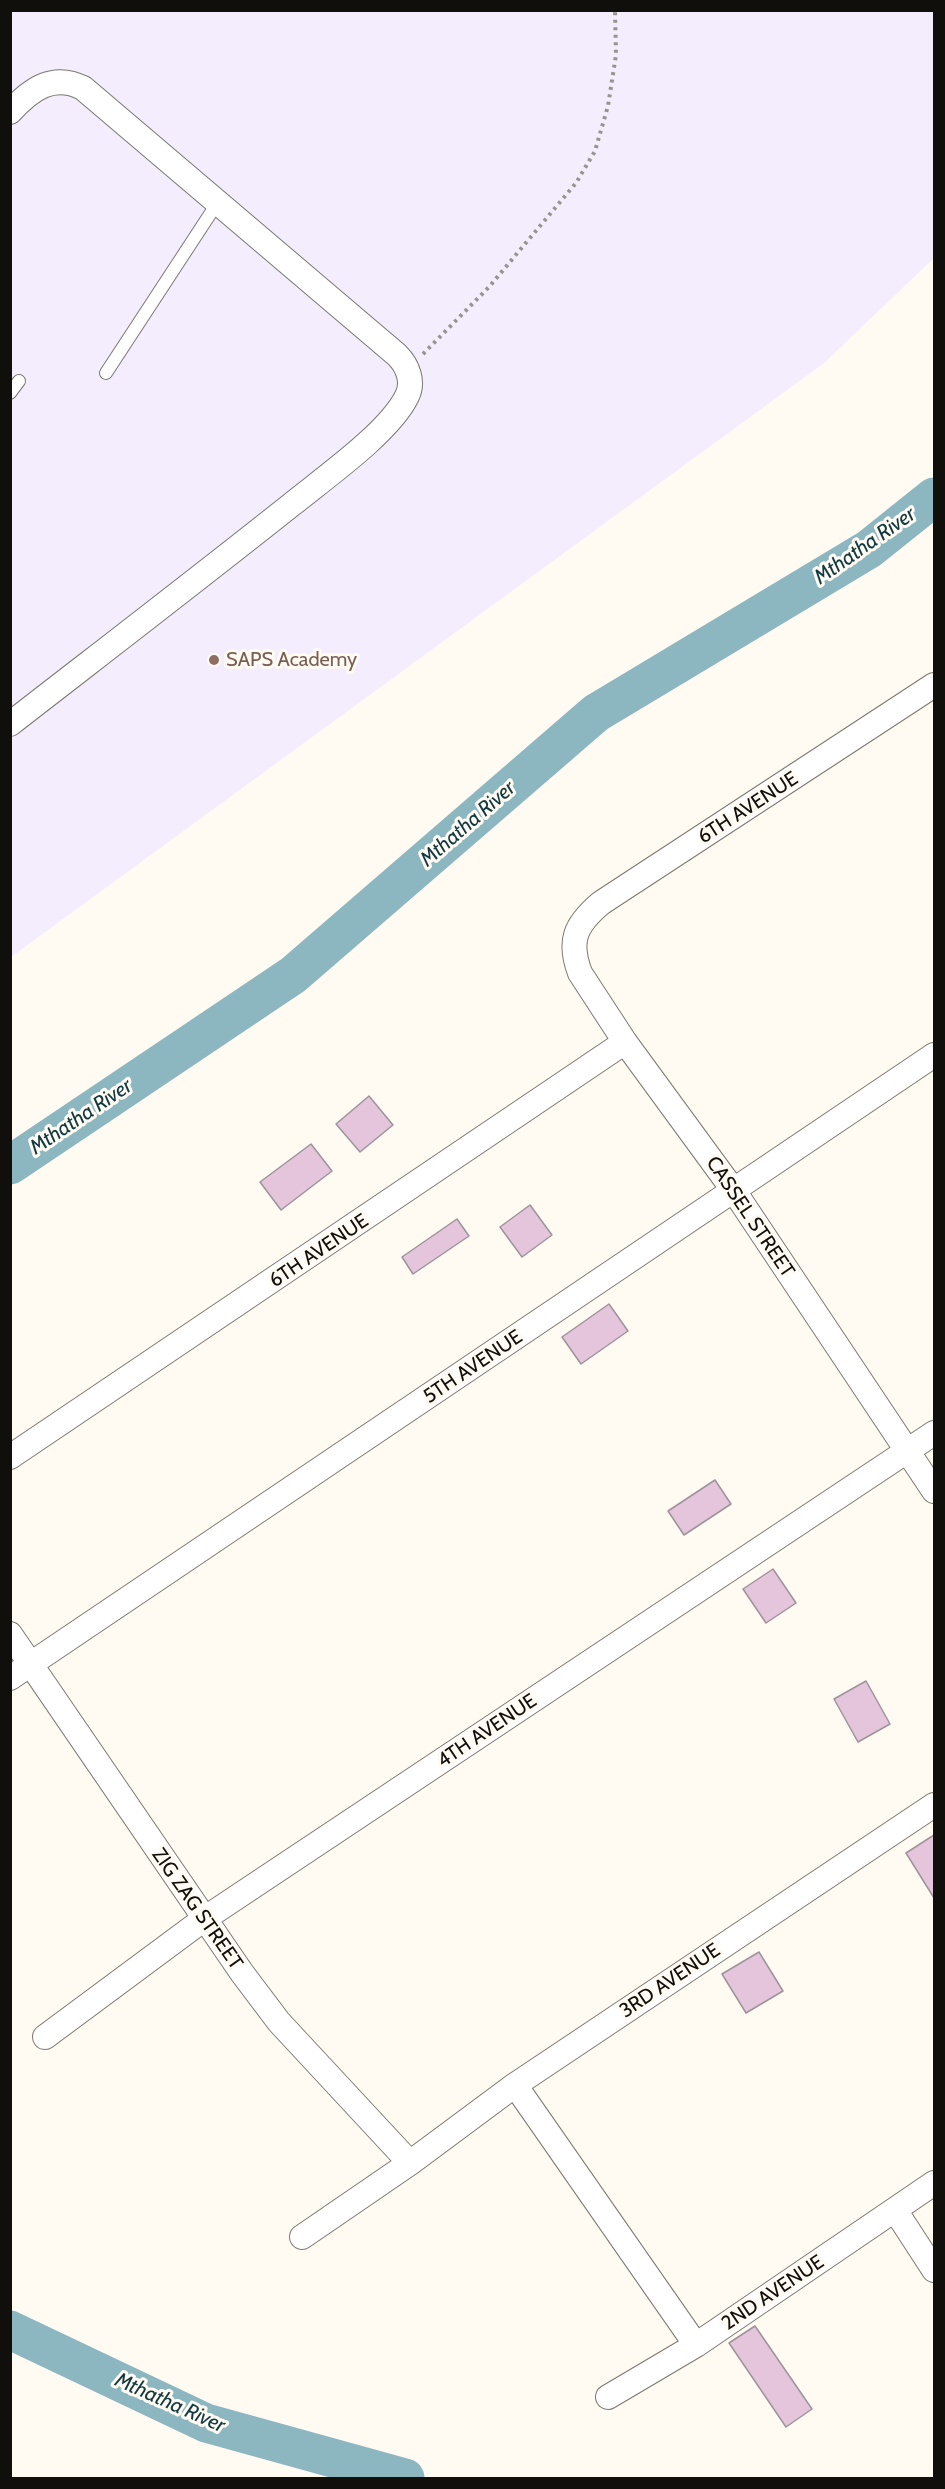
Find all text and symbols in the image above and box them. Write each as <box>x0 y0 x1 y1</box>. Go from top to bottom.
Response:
water label: Mthatha River <box>810 502 920 590</box>
place label: SAPS Academy <box>226 648 357 672</box>
marker: SAPS Academy <box>207 653 221 667</box>
street label: 6TH AVENUE <box>693 767 803 849</box>
water label: Mthatha River <box>415 776 521 872</box>
water label: Mthatha River <box>25 1074 137 1160</box>
street label: CASSEL STREET <box>701 1152 799 1282</box>
street label: 6TH AVENUE <box>265 1209 373 1293</box>
street label: 5TH AVENUE <box>419 1325 527 1409</box>
street label: 4TH AVENUE <box>433 1689 541 1773</box>
street label: ZIG ZAG STREET <box>146 1844 248 1974</box>
street label: 3RD AVENUE <box>615 1939 725 2023</box>
street label: 2ND AVENUE <box>717 2250 829 2336</box>
water label: Mthatha River <box>111 2368 229 2438</box>

